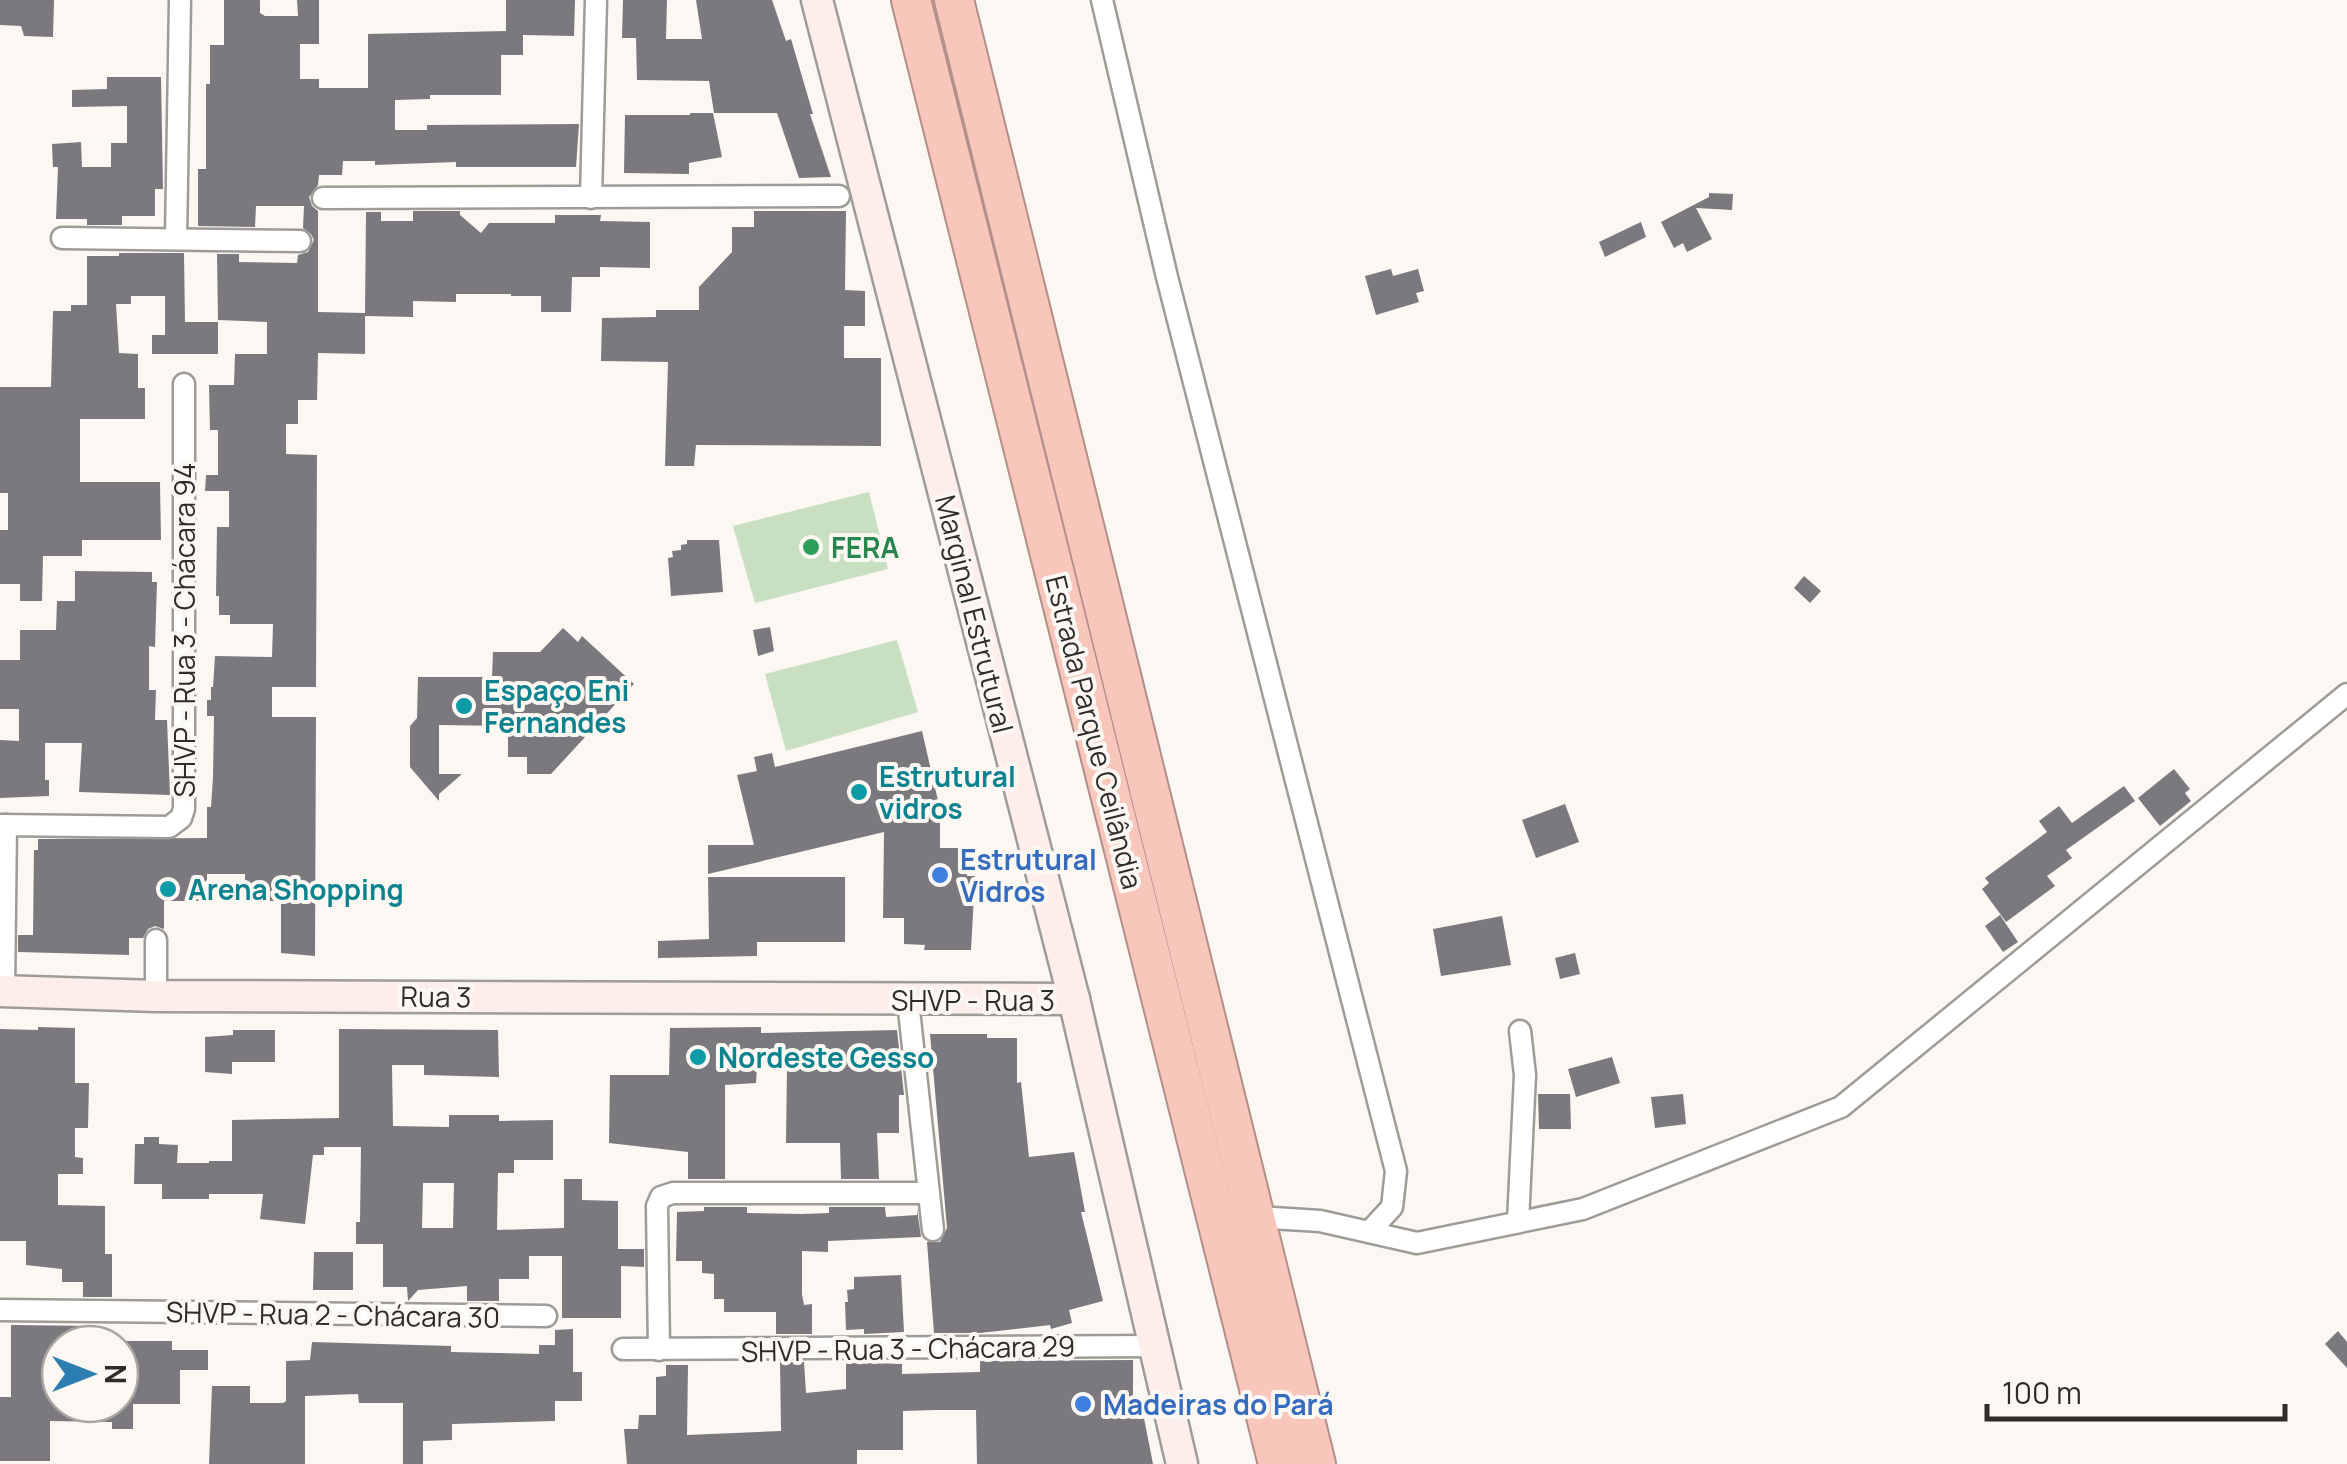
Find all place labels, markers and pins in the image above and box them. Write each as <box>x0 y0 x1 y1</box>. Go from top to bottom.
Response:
place label: FERA <box>831 528 900 566</box>
marker: FERA <box>800 536 822 558</box>
place label: Espaço Eni Fernandes <box>484 671 629 741</box>
marker: Espaço Eni Fernandes <box>453 695 475 717</box>
place label: Estrutural vidros <box>879 757 1016 827</box>
marker: Estrutural vidros <box>848 781 870 803</box>
place label: Estrutural Vidros <box>960 840 1097 910</box>
marker: Estrutural Vidros <box>929 864 951 886</box>
place label: Arena Shopping <box>188 870 404 908</box>
marker: Arena Shopping <box>157 878 179 900</box>
place label: Nordeste Gesso <box>718 1038 934 1076</box>
marker: Nordeste Gesso <box>687 1046 709 1068</box>
place label: Madeiras do Pará <box>1103 1385 1334 1423</box>
marker: Madeiras do Pará <box>1072 1393 1094 1415</box>

